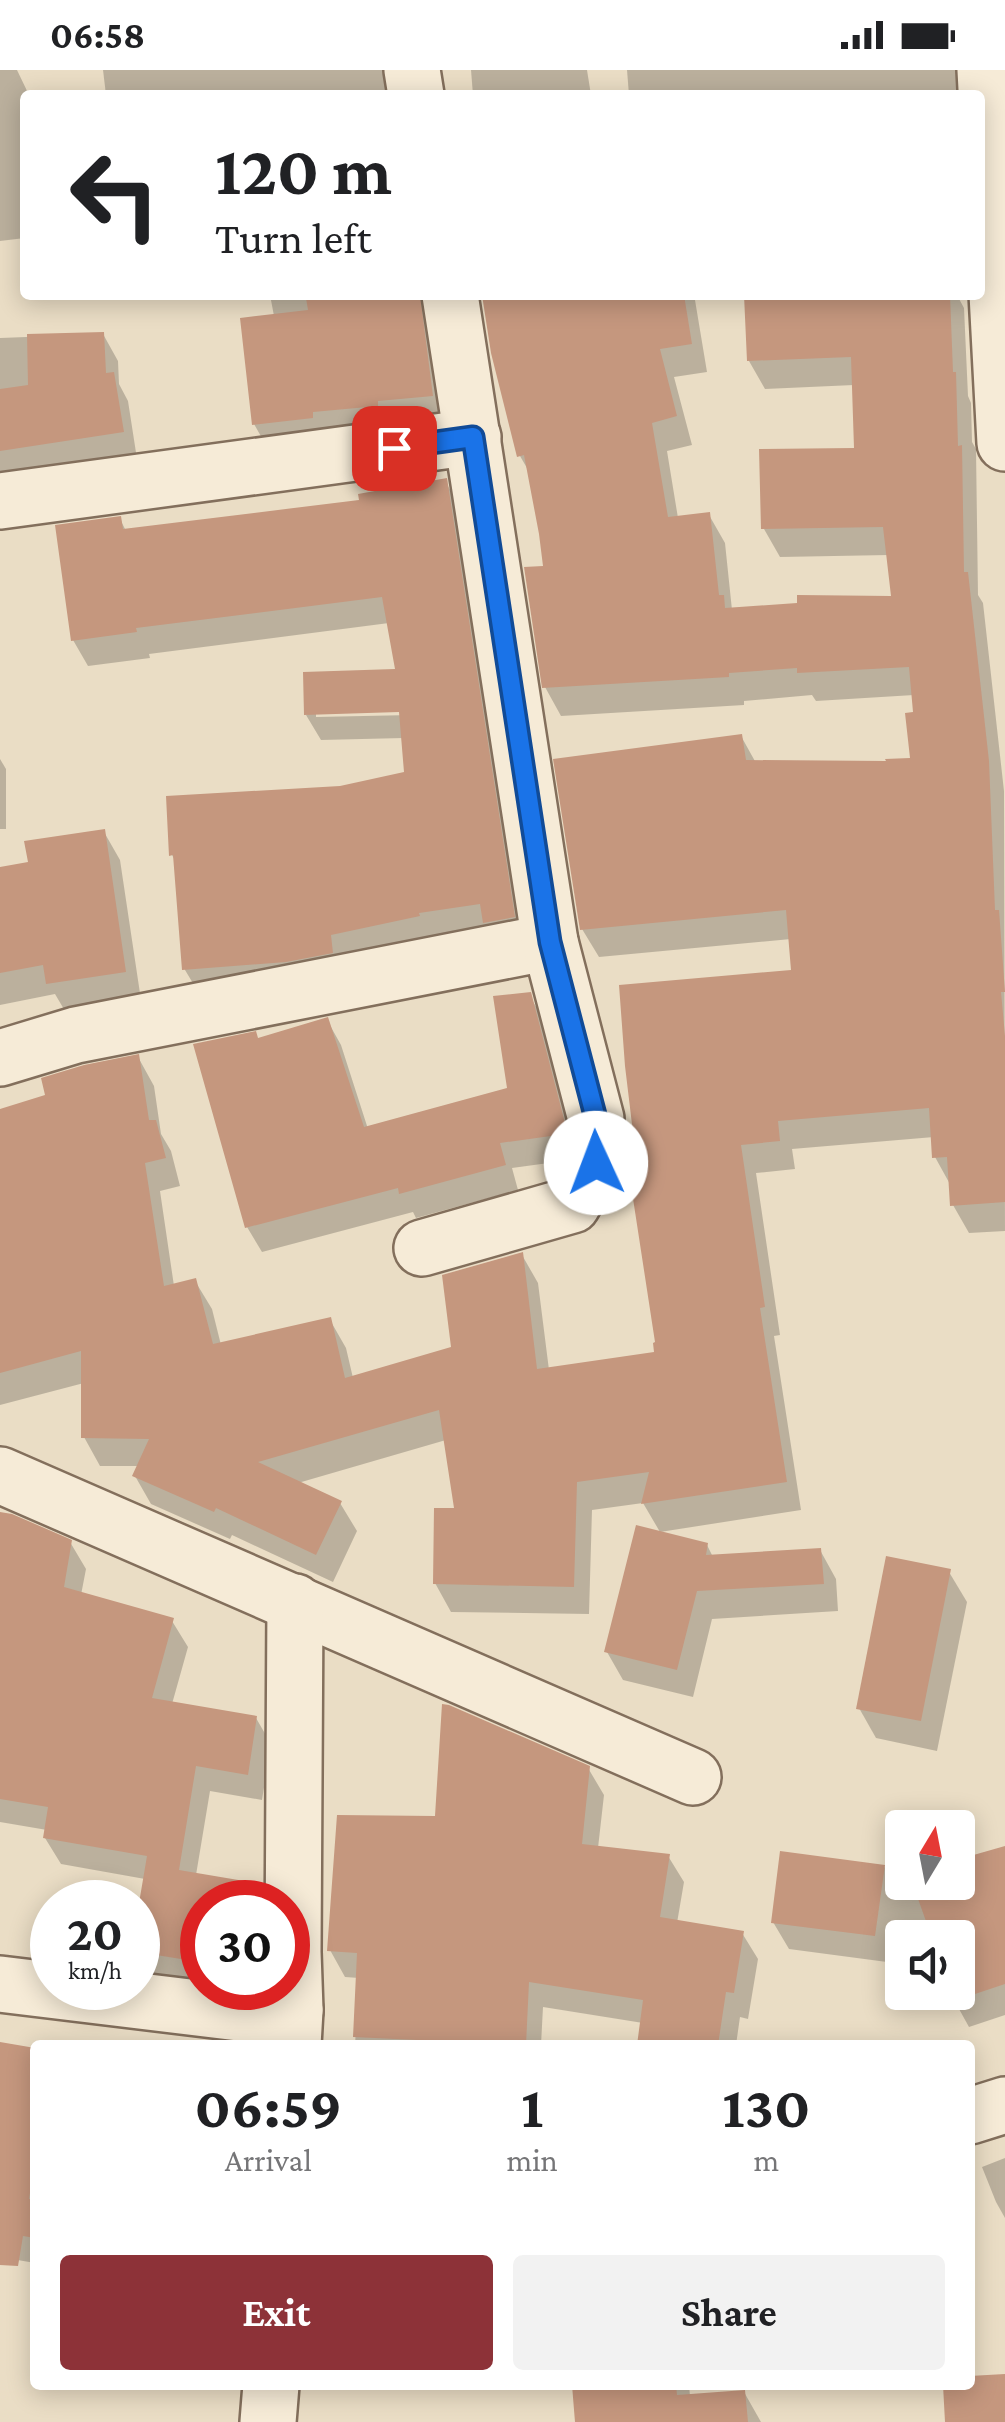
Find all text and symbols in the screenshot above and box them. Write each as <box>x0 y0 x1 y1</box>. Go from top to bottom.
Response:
text: 06:58 <box>50 14 145 56</box>
icon: left <box>50 130 180 260</box>
text: 120 m <box>215 131 392 209</box>
text: Turn left <box>215 213 372 263</box>
pin <box>352 406 437 491</box>
icon: arrive <box>367 421 422 476</box>
position arrow <box>544 1111 648 1215</box>
north arrow <box>885 1810 975 1900</box>
map controls <box>885 1810 975 2010</box>
speed limit sign: 30 <box>180 1880 310 2010</box>
text: 20 <box>67 1905 123 1961</box>
button: sound <box>885 1920 975 2010</box>
text: km/h <box>68 1957 122 1984</box>
text: 06:59 <box>195 2073 342 2140</box>
text: 1 <box>521 2073 543 2140</box>
text: 130 <box>722 2073 810 2140</box>
text: Arrival <box>225 2142 312 2178</box>
text: min <box>507 2142 558 2178</box>
text: m <box>754 2142 779 2178</box>
button: Exit <box>60 2255 493 2370</box>
button: Share <box>513 2255 945 2370</box>

